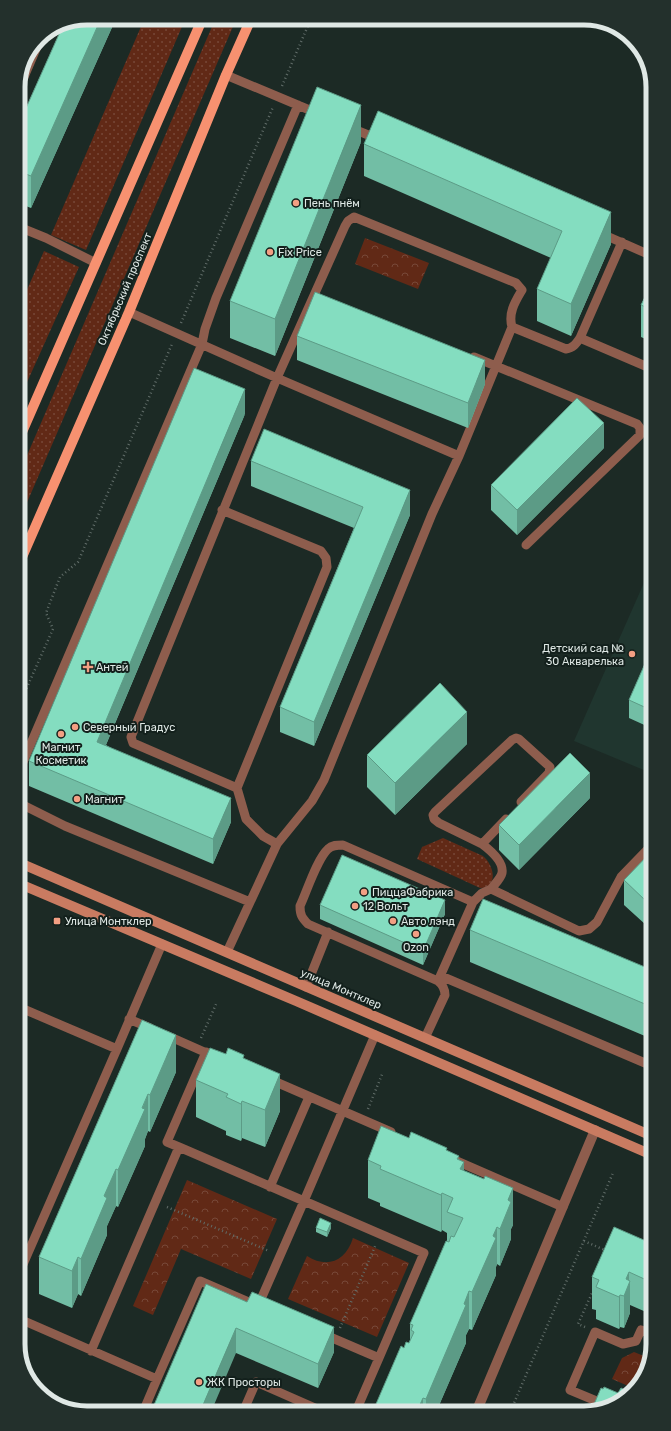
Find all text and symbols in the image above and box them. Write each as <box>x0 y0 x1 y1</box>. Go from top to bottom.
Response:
place label: Пень пнём <box>304 197 360 210</box>
marker: Пень пнём <box>291 198 301 208</box>
street label: Октябрьский проспект <box>95 230 155 347</box>
place label: Fix Price <box>278 246 322 259</box>
marker: Fix Price <box>265 247 275 257</box>
place label: Детский сад № 30 Акварелька <box>542 642 624 668</box>
marker: Детский сад № 30 Акварелька <box>627 649 637 659</box>
place label: Антей <box>96 661 129 674</box>
marker: Антей <box>83 662 93 672</box>
place label: Северный Градус <box>83 721 175 734</box>
marker: Северный Градус <box>70 722 80 732</box>
marker: Магнит Косметик <box>56 729 66 739</box>
place label: Магнит Косметик <box>36 741 87 767</box>
place label: Магнит <box>85 793 124 806</box>
marker: Магнит <box>72 794 82 804</box>
place label: ПиццаФабрика <box>372 886 453 899</box>
marker: ПиццаФабрика <box>359 887 369 897</box>
place label: 12 Вольт <box>363 900 408 913</box>
marker: 12 Вольт <box>350 901 360 911</box>
place label: Улица Монтклер <box>65 915 152 928</box>
place label: Авто лэнд <box>401 915 455 928</box>
marker: Улица Монтклер <box>52 916 62 926</box>
marker: Авто лэнд <box>388 916 398 926</box>
marker: Ozon <box>411 929 421 939</box>
place label: Ozon <box>403 941 429 954</box>
street label: улица Монтклер <box>299 966 383 1012</box>
place label: ЖК Просторы <box>207 1376 281 1389</box>
marker: ЖК Просторы <box>194 1377 204 1387</box>

